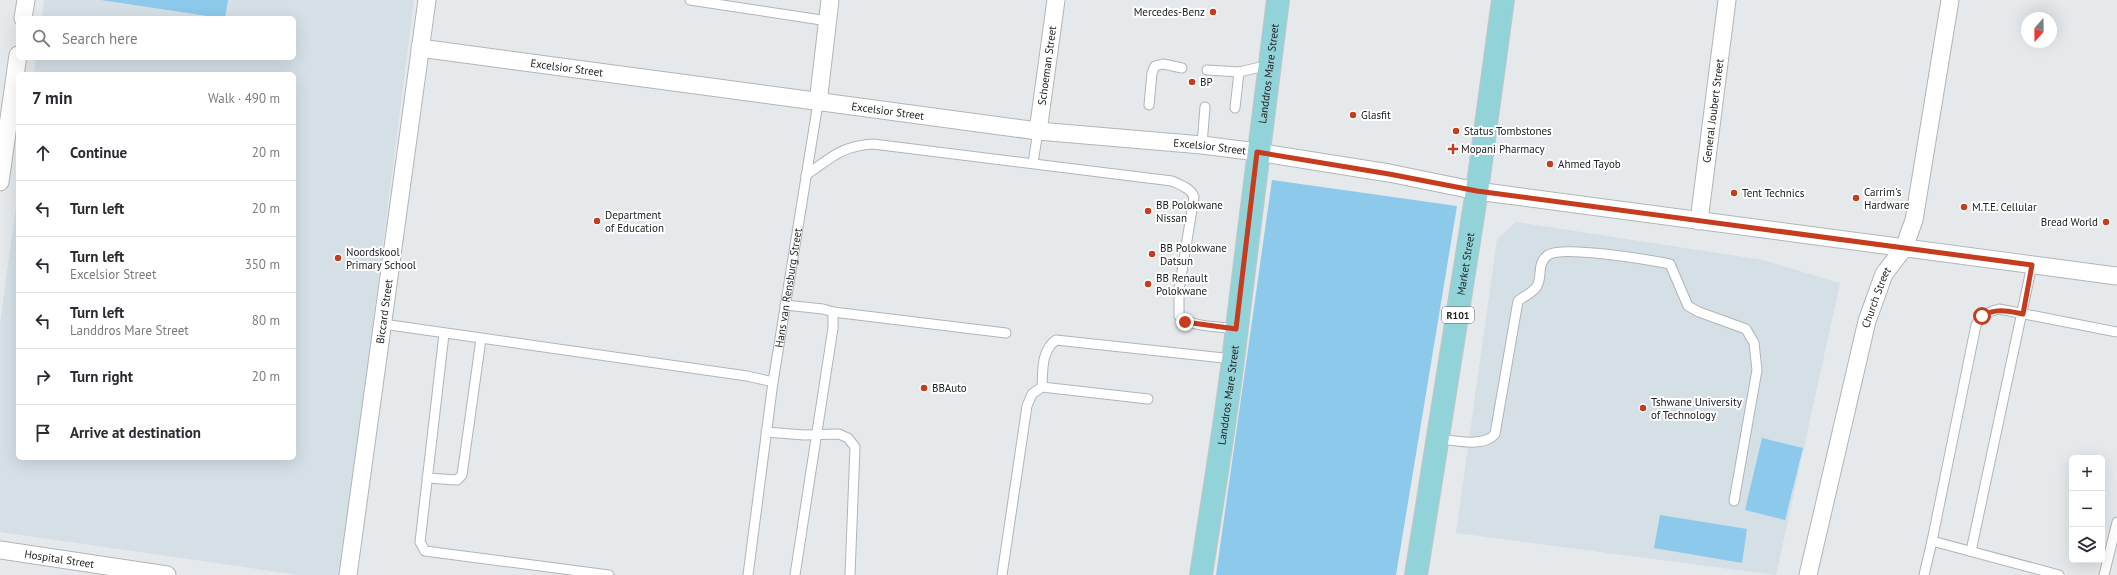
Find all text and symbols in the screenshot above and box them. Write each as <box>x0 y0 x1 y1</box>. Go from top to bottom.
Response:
place label: Mercedes-Benz <box>1134 5 1205 19</box>
marker: Mercedes-Benz <box>1208 7 1218 17</box>
north arrow <box>2021 12 2057 48</box>
search box <box>16 16 296 60</box>
street label: Landdros Mare Street <box>1255 23 1282 124</box>
street label: Schoeman Street <box>1035 25 1059 106</box>
icon: search <box>30 27 52 49</box>
text: Search here <box>62 29 138 48</box>
street label: Excelsior Street <box>529 56 604 80</box>
street label: General Joubert Street <box>1699 58 1727 164</box>
place label: BP <box>1200 75 1213 89</box>
marker: BP <box>1187 77 1197 87</box>
text: 7 min <box>32 87 73 109</box>
text: Walk · 490 m <box>208 90 280 107</box>
street label: Excelsior Street <box>851 99 925 123</box>
place label: Glasfit <box>1361 108 1391 122</box>
marker: Glasfit <box>1348 110 1358 120</box>
place label: Status Tombstones <box>1464 124 1552 138</box>
marker: Status Tombstones <box>1451 126 1461 136</box>
street label: Excelsior Street <box>1173 136 1247 158</box>
icon: ahead <box>32 142 54 164</box>
place label: Mopani Pharmacy <box>1461 142 1545 156</box>
text: Continue <box>70 143 127 162</box>
text: 20 m <box>252 144 280 161</box>
marker: Mopani Pharmacy <box>1448 144 1458 154</box>
place label: Ahmed Tayob <box>1558 157 1621 171</box>
marker: Ahmed Tayob <box>1545 159 1555 169</box>
place label: Carrim's Hardware <box>1864 185 1910 212</box>
place label: Tent Technics <box>1742 186 1805 200</box>
marker: Tent Technics <box>1729 188 1739 198</box>
marker: Carrim's Hardware <box>1851 193 1861 203</box>
icon: left <box>32 198 54 220</box>
place label: BB Polokwane Nissan <box>1156 198 1223 225</box>
text: Turn left <box>70 199 124 218</box>
text: 20 m <box>252 200 280 217</box>
place label: M.T.E. Cellular <box>1972 200 2037 214</box>
marker: M.T.E. Cellular <box>1959 202 1969 212</box>
marker: BB Polokwane Nissan <box>1143 206 1153 216</box>
place label: Department of Education <box>605 208 664 235</box>
place label: Bread World <box>2041 215 2098 229</box>
marker: Department of Education <box>592 216 602 226</box>
marker: Bread World <box>2101 217 2111 227</box>
street label: Hans van Rensburg Street <box>772 227 805 349</box>
street label: Market Street <box>1454 231 1477 296</box>
place label: BB Polokwane Datsun <box>1160 241 1227 268</box>
place label: Noordskool Primary School <box>346 245 417 272</box>
text: Turn left <box>70 247 124 266</box>
marker: BB Polokwane Datsun <box>1147 249 1157 259</box>
marker: Noordskool Primary School <box>333 253 343 263</box>
icon: left <box>32 254 54 276</box>
text: 350 m <box>245 256 280 273</box>
street label: Church Street <box>1859 264 1894 329</box>
text: Excelsior Street <box>70 266 156 283</box>
place label: BB Renault Polokwane <box>1156 271 1208 298</box>
street label: Biccard Street <box>373 278 396 345</box>
marker: BB Renault Polokwane <box>1143 279 1153 289</box>
text: Turn left <box>70 303 124 322</box>
road number: R101 <box>1442 307 1474 323</box>
route start <box>1973 307 1991 325</box>
icon: left <box>32 310 54 332</box>
text: 80 m <box>252 312 280 329</box>
route end <box>1176 313 1194 331</box>
text: Landdros Mare Street <box>70 322 189 339</box>
street label: Landdros Mare Street <box>1214 344 1242 446</box>
icon: right <box>32 366 54 388</box>
text: Turn right <box>70 367 133 386</box>
text: 20 m <box>252 368 280 385</box>
place label: BBAuto <box>932 381 967 395</box>
marker: BBAuto <box>919 383 929 393</box>
place label: Tshwane University of Technology <box>1651 395 1743 422</box>
marker: Tshwane University of Technology <box>1638 403 1648 413</box>
icon: arrive <box>32 422 54 444</box>
text: Arrive at destination <box>70 423 201 442</box>
map controls <box>2069 455 2105 563</box>
button: + <box>2069 455 2105 491</box>
button: − <box>2069 491 2105 527</box>
button: layers <box>2069 527 2105 563</box>
street label: Hospital Street <box>24 547 95 571</box>

